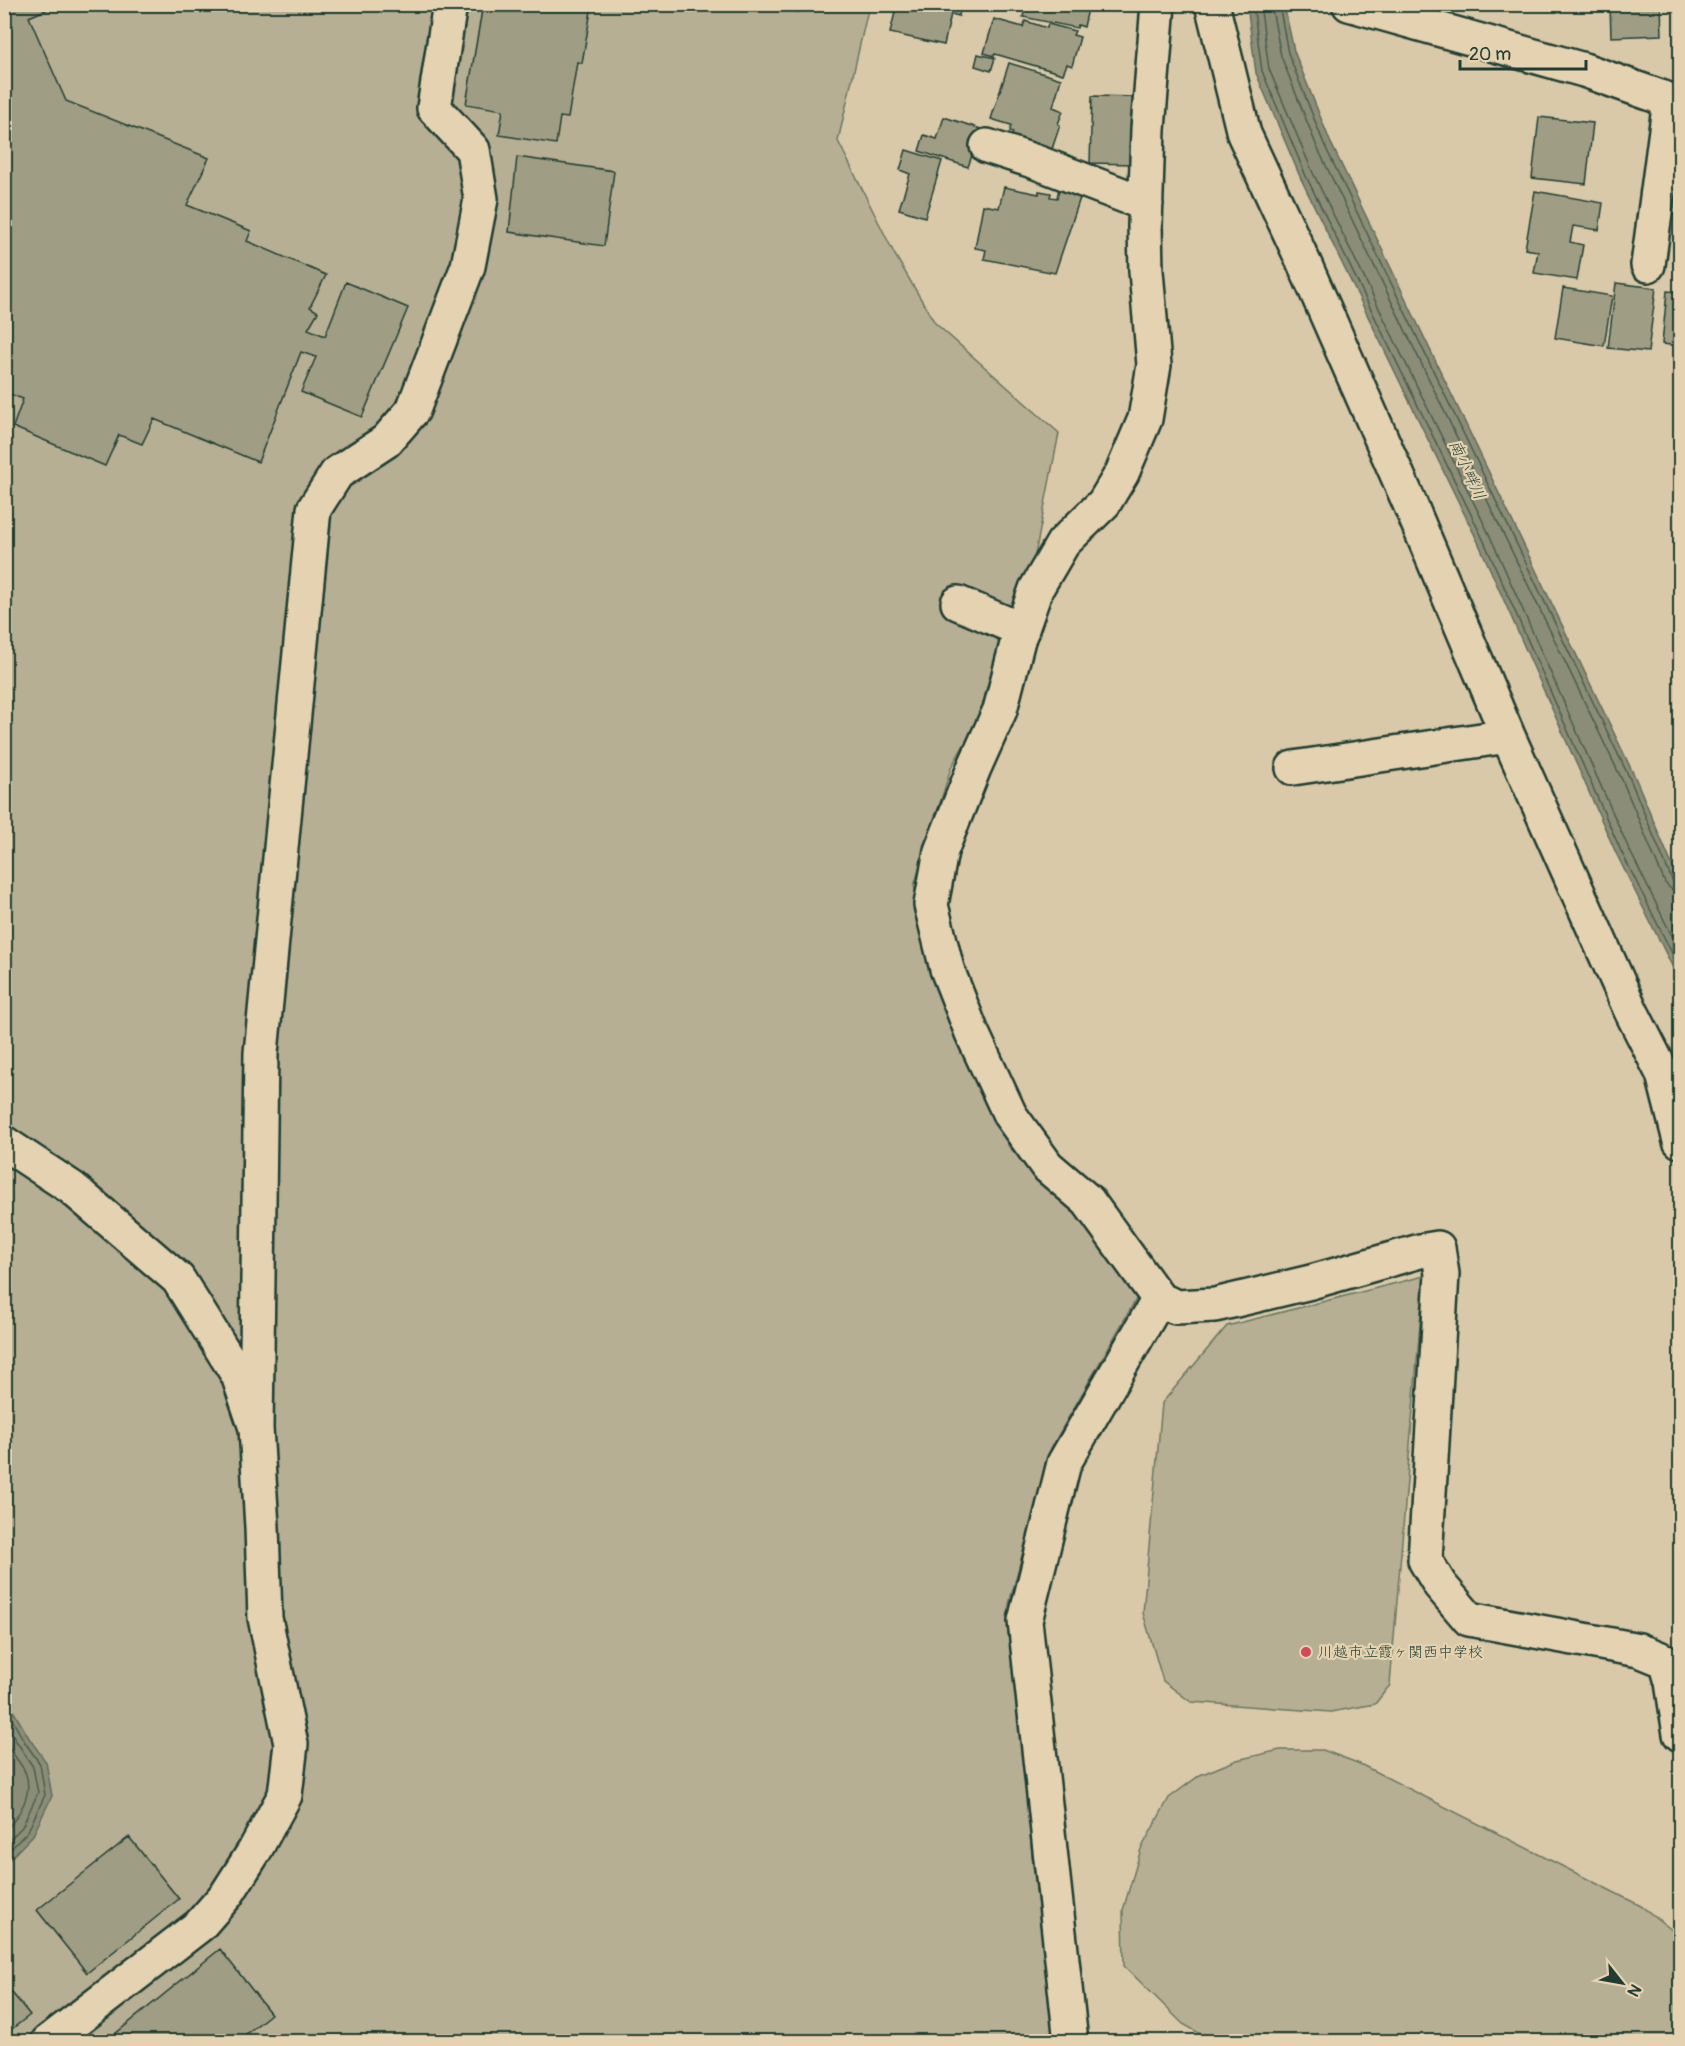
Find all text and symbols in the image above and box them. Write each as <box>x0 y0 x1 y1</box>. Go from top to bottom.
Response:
scale bar <box>1460 33 1586 71</box>
text: 20 m <box>1469 43 1511 66</box>
water label: 南小畔川 <box>1444 437 1490 503</box>
place label: 川越市立霞ヶ関西中学校 <box>1318 1643 1483 1662</box>
marker: 川越市立霞ヶ関西中学校 <box>1299 1645 1313 1659</box>
north arrow <box>1592 1953 1652 2013</box>
text: N <box>1623 1980 1645 2000</box>

